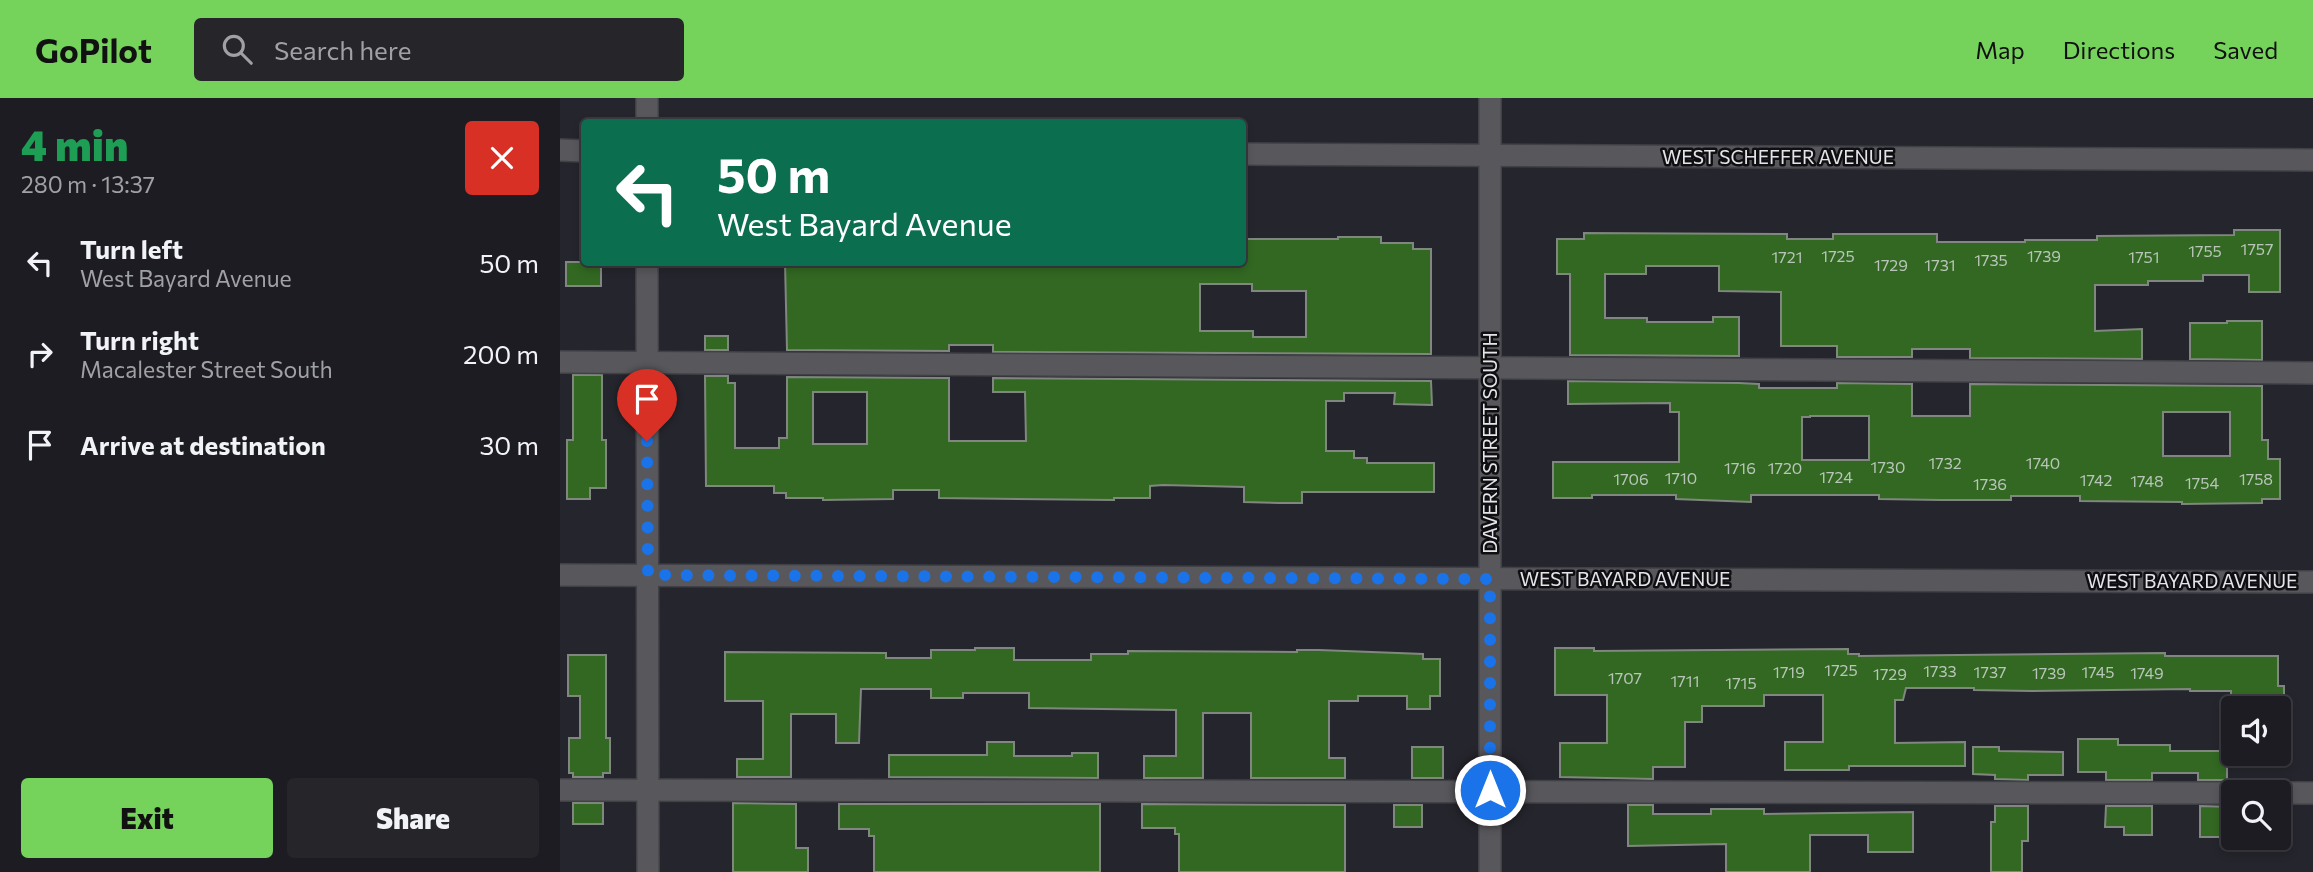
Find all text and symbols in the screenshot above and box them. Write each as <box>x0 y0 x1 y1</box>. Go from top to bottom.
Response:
search box <box>194 18 684 81</box>
text: GoPilot <box>35 29 152 70</box>
icon: search <box>218 30 256 68</box>
text: Search here <box>274 34 411 65</box>
text: Map <box>1975 35 2025 64</box>
text: Directions <box>2063 35 2175 64</box>
text: Saved <box>2213 35 2278 64</box>
text: 4 min <box>21 118 128 170</box>
button: close <box>465 121 539 195</box>
text: 50 m <box>717 143 830 203</box>
street label: WEST SCHEFFER AVENUE <box>1662 145 1894 168</box>
icon: left <box>602 147 693 238</box>
text: 280 m · 13:37 <box>21 170 155 198</box>
text: West Bayard Avenue <box>717 203 1012 243</box>
text: Turn left <box>80 233 183 264</box>
house number: 1757 <box>2241 239 2273 258</box>
house number: 1755 <box>2188 241 2222 260</box>
icon: left <box>21 244 59 282</box>
house number: 1725 <box>1821 246 1855 265</box>
house number: 1739 <box>2027 246 2061 265</box>
text: 50 m <box>479 247 539 278</box>
house number: 1721 <box>1772 247 1803 266</box>
house number: 1751 <box>2128 247 2160 266</box>
house number: 1735 <box>1974 250 2008 269</box>
house number: 1729 <box>1874 255 1908 274</box>
house number: 1731 <box>1924 255 1956 274</box>
text: West Bayard Avenue <box>80 264 292 292</box>
text: Turn right <box>80 324 199 355</box>
street label: DAVERN STREET SOUTH <box>1478 332 1501 554</box>
icon: right <box>21 335 59 373</box>
text: 200 m <box>463 338 539 369</box>
text: Macalester Street South <box>80 355 333 383</box>
pin <box>617 369 677 441</box>
icon: arrive <box>628 380 666 418</box>
icon: arrive <box>21 426 59 464</box>
text: Arrive at destination <box>80 429 326 460</box>
text: 30 m <box>480 429 539 460</box>
house number: 1732 <box>1928 453 1962 472</box>
house number: 1740 <box>2026 453 2060 472</box>
house number: 1730 <box>1871 457 1905 476</box>
house number: 1716 <box>1724 458 1756 477</box>
house number: 1720 <box>1768 458 1802 477</box>
house number: 1724 <box>1819 467 1853 486</box>
house number: 1710 <box>1665 468 1697 487</box>
house number: 1706 <box>1613 469 1649 488</box>
house number: 1758 <box>2239 469 2273 488</box>
house number: 1742 <box>2080 470 2112 489</box>
house number: 1748 <box>2130 471 2164 490</box>
house number: 1754 <box>2185 473 2219 492</box>
house number: 1736 <box>1973 474 2007 493</box>
street label: WEST BAYARD AVENUE <box>1520 567 1730 590</box>
street label: WEST BAYARD AVENUE <box>2087 569 2297 592</box>
house number: 1725 <box>1824 660 1858 679</box>
house number: 1733 <box>1923 661 1957 680</box>
house number: 1719 <box>1773 662 1805 681</box>
house number: 1737 <box>1974 662 2006 681</box>
house number: 1745 <box>2081 662 2115 681</box>
house number: 1739 <box>2032 663 2066 682</box>
house number: 1749 <box>2130 663 2164 682</box>
house number: 1729 <box>1873 664 1907 683</box>
house number: 1707 <box>1608 668 1642 687</box>
house number: 1711 <box>1671 671 1699 690</box>
house number: 1715 <box>1725 673 1757 692</box>
map controls <box>2221 696 2291 850</box>
button: sound <box>2221 696 2291 766</box>
position arrow <box>1453 753 1527 827</box>
button: Exit <box>21 778 273 858</box>
button: Share <box>287 778 539 858</box>
button: search <box>2221 780 2291 850</box>

